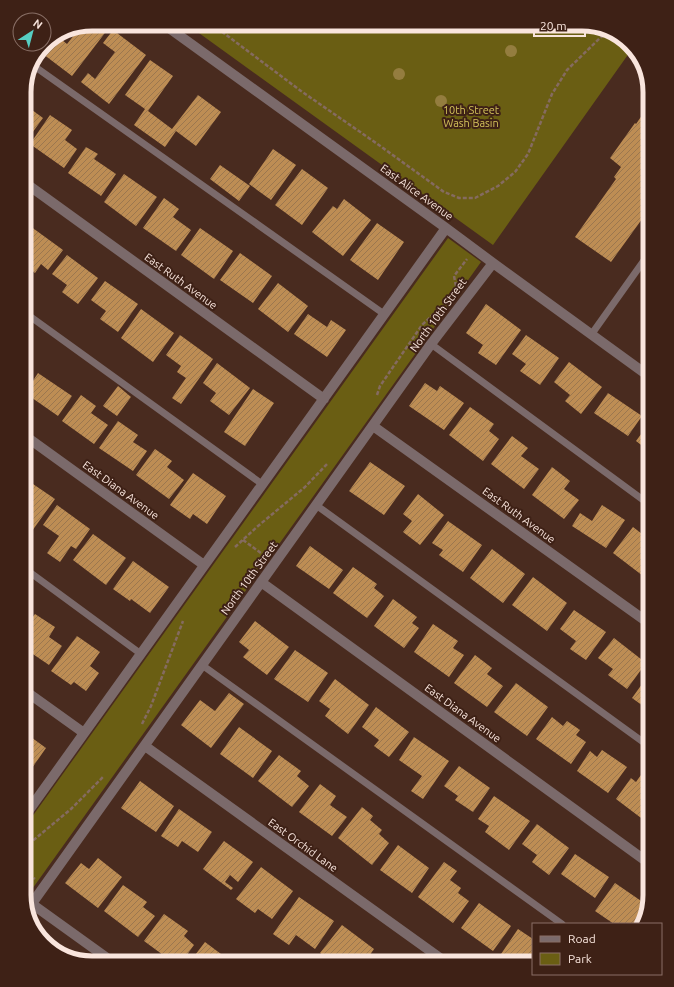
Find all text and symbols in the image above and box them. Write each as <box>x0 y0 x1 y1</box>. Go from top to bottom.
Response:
north arrow <box>12 12 52 52</box>
scale bar <box>534 12 585 38</box>
text: N <box>31 17 45 31</box>
text: 20 m <box>540 19 567 32</box>
park label: 10th Street Wash Basin <box>443 104 500 129</box>
street label: East Alice Avenue <box>378 162 456 222</box>
street label: East Ruth Avenue <box>142 251 220 311</box>
street label: North 10th Street <box>407 275 469 354</box>
street label: East Diana Avenue <box>81 458 161 522</box>
street label: East Ruth Avenue <box>480 485 558 545</box>
street label: North 10th Street <box>218 538 280 617</box>
street label: East Diana Avenue <box>423 681 503 745</box>
street label: East Orchid Lane <box>266 816 340 874</box>
legend <box>532 923 662 975</box>
text: Road <box>568 932 596 945</box>
text: Park <box>568 952 592 965</box>

